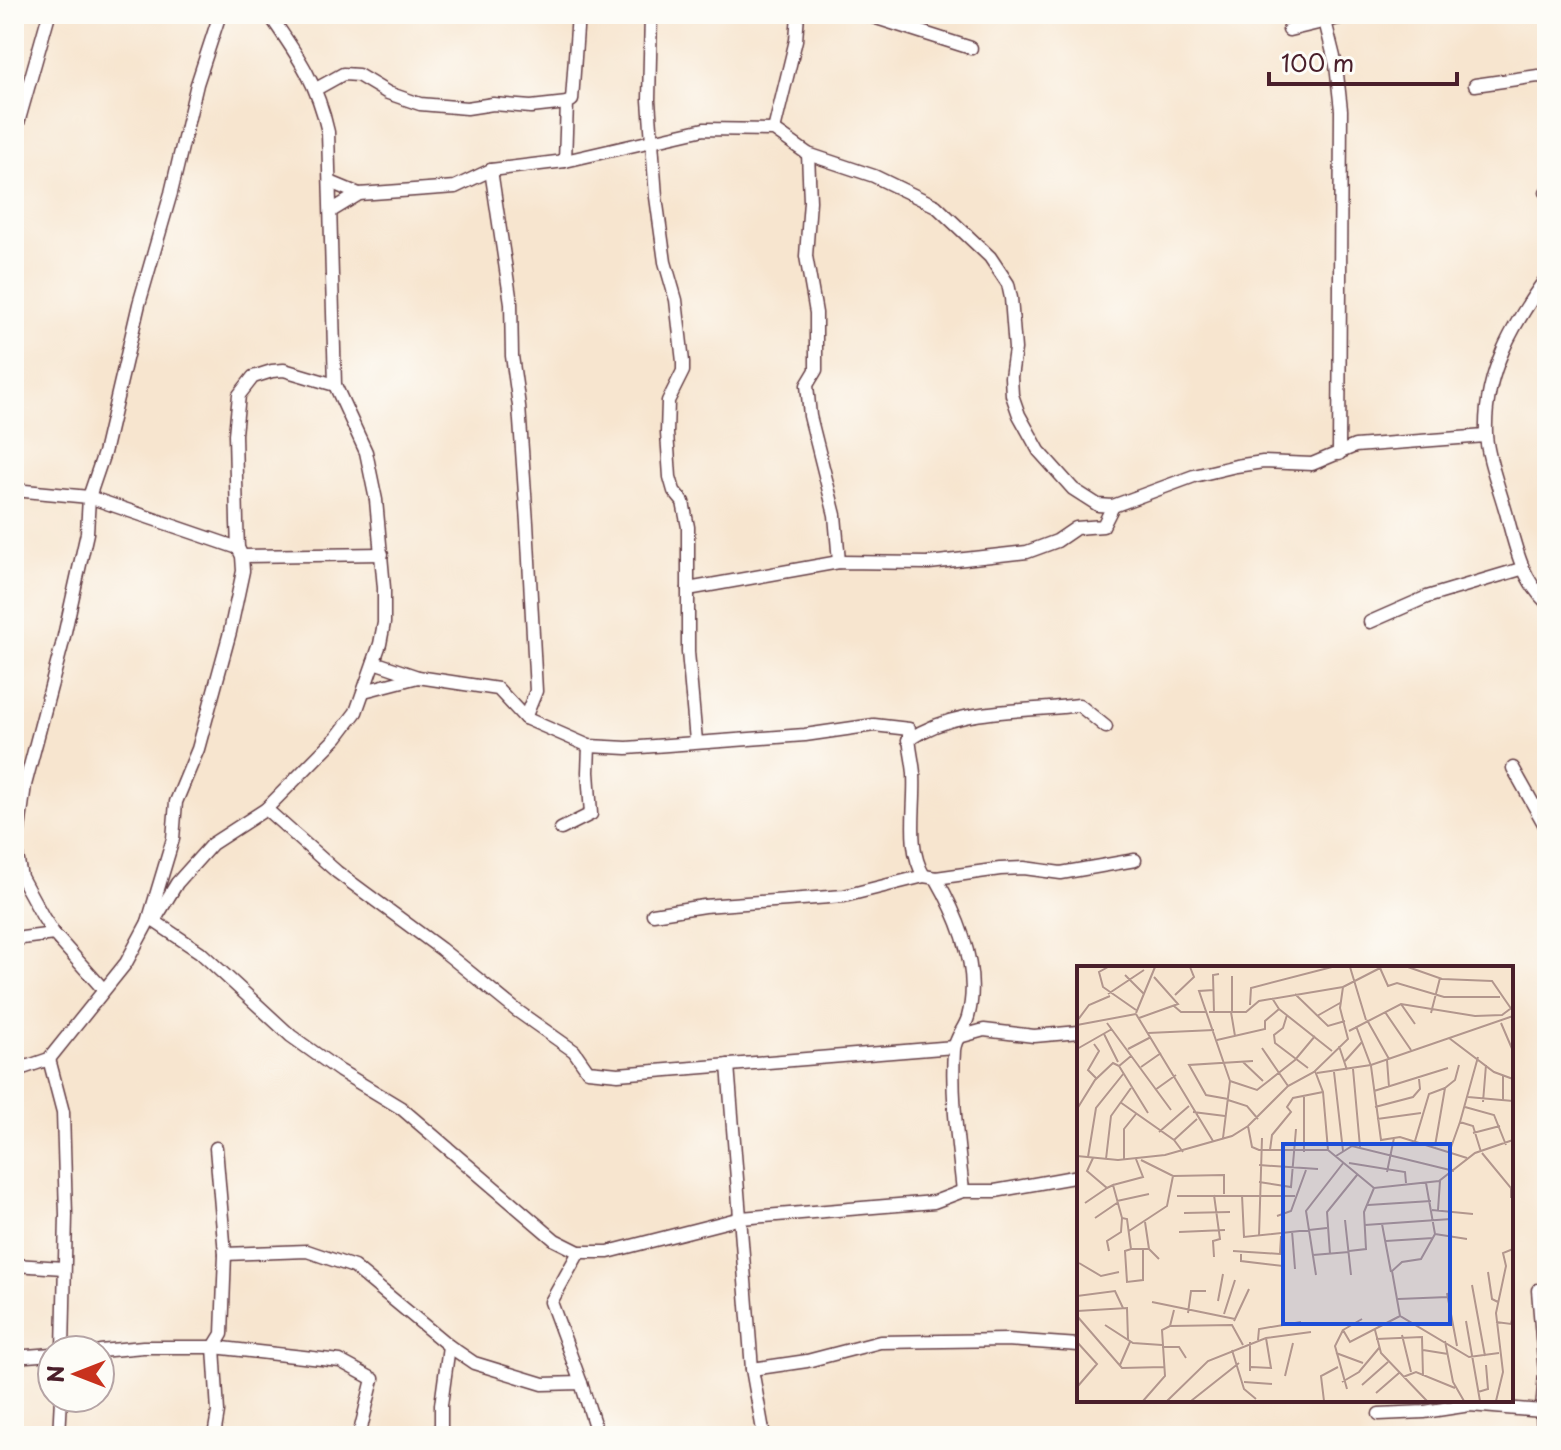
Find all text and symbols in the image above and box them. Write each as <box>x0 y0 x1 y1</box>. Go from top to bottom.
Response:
scale bar <box>1269 36 1457 86</box>
text: 100 m <box>1281 44 1354 80</box>
inset map <box>1077 966 1513 1402</box>
north arrow <box>36 1334 116 1414</box>
text: N <box>38 1365 71 1383</box>

